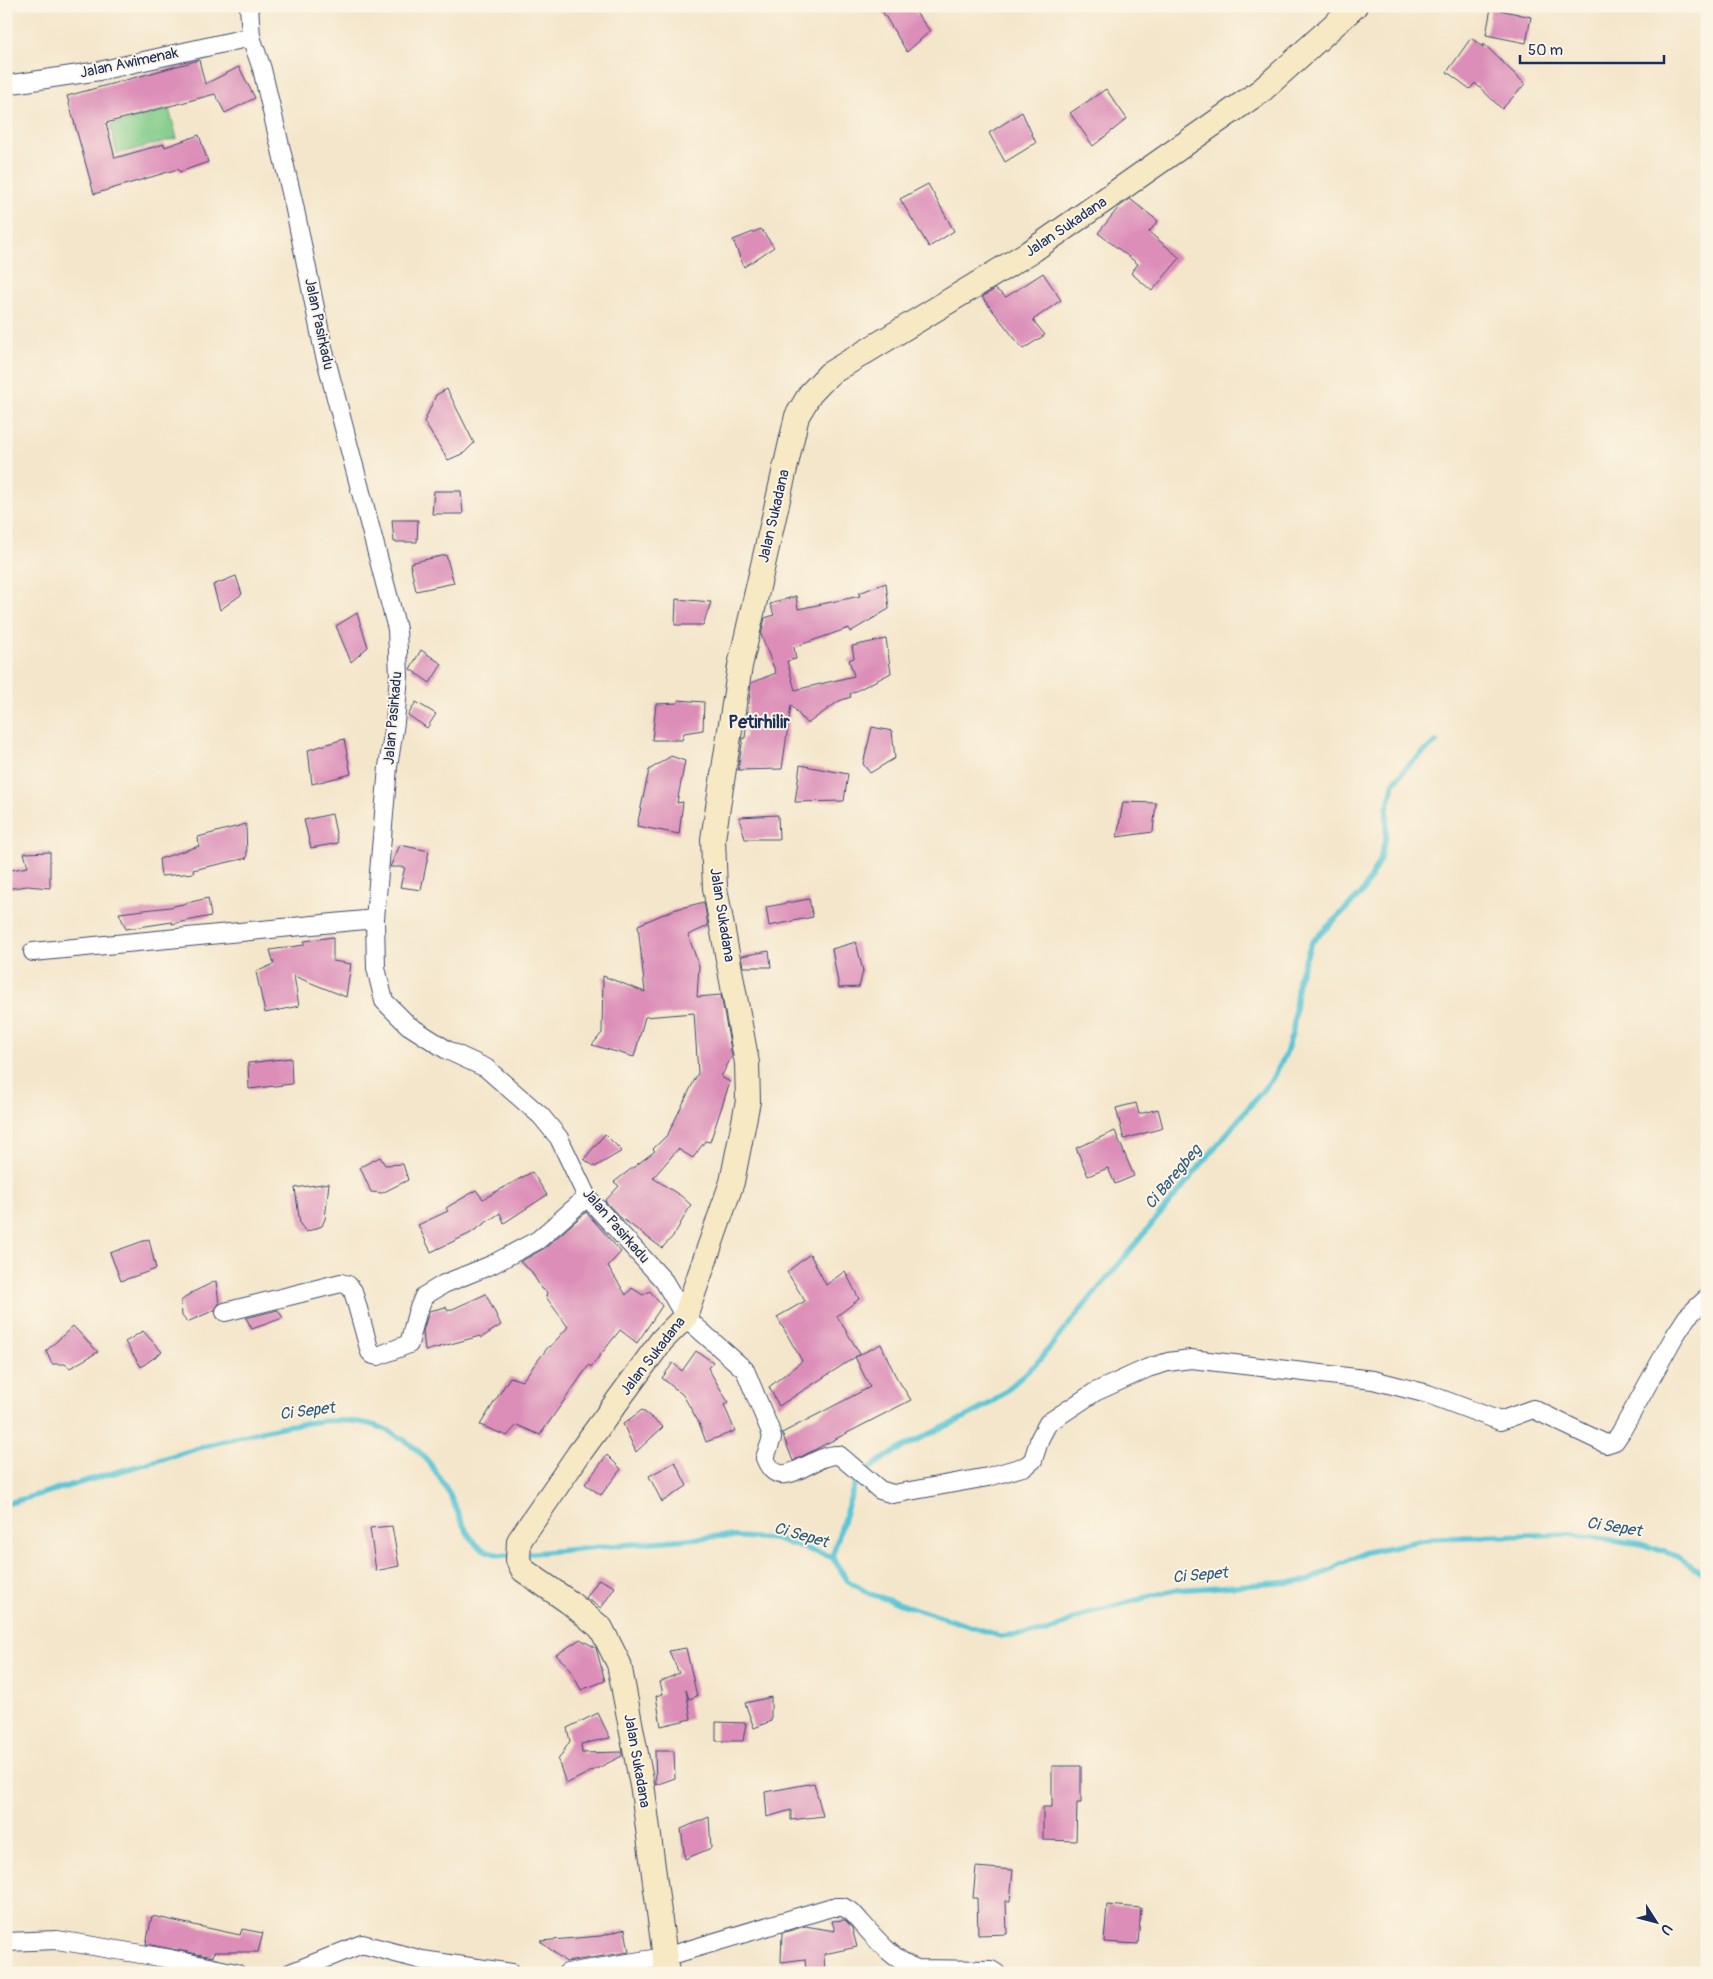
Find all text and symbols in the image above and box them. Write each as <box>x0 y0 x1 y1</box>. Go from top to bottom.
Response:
scale bar <box>1520 32 1664 64</box>
text: 50 m <box>1528 41 1563 60</box>
street label: Jalan Awimenak <box>78 43 181 83</box>
street label: Jalan Sukadana <box>1021 193 1111 261</box>
street label: Jalan Pasirkadu <box>300 276 338 372</box>
street label: Jalan Sukadana <box>754 468 794 564</box>
street label: Jalan Pasirkadu <box>379 671 407 765</box>
district label: Petirhilir <box>728 711 790 734</box>
street label: Jalan Sukadana <box>705 867 739 963</box>
water label: Ci Baregbeg <box>1140 1139 1207 1213</box>
street label: Jalan Pasirkadu <box>578 1184 654 1268</box>
street label: Jalan Sukadana <box>616 1313 690 1399</box>
water label: Ci Sepet <box>278 1398 337 1424</box>
water label: Ci Sepet <box>1585 1513 1644 1541</box>
water label: Ci Sepet <box>772 1518 832 1553</box>
water label: Ci Sepet <box>1172 1562 1230 1587</box>
street label: Jalan Sukadana <box>619 1713 655 1809</box>
north arrow <box>1630 1896 1680 1946</box>
text: U <box>1657 1921 1676 1938</box>

